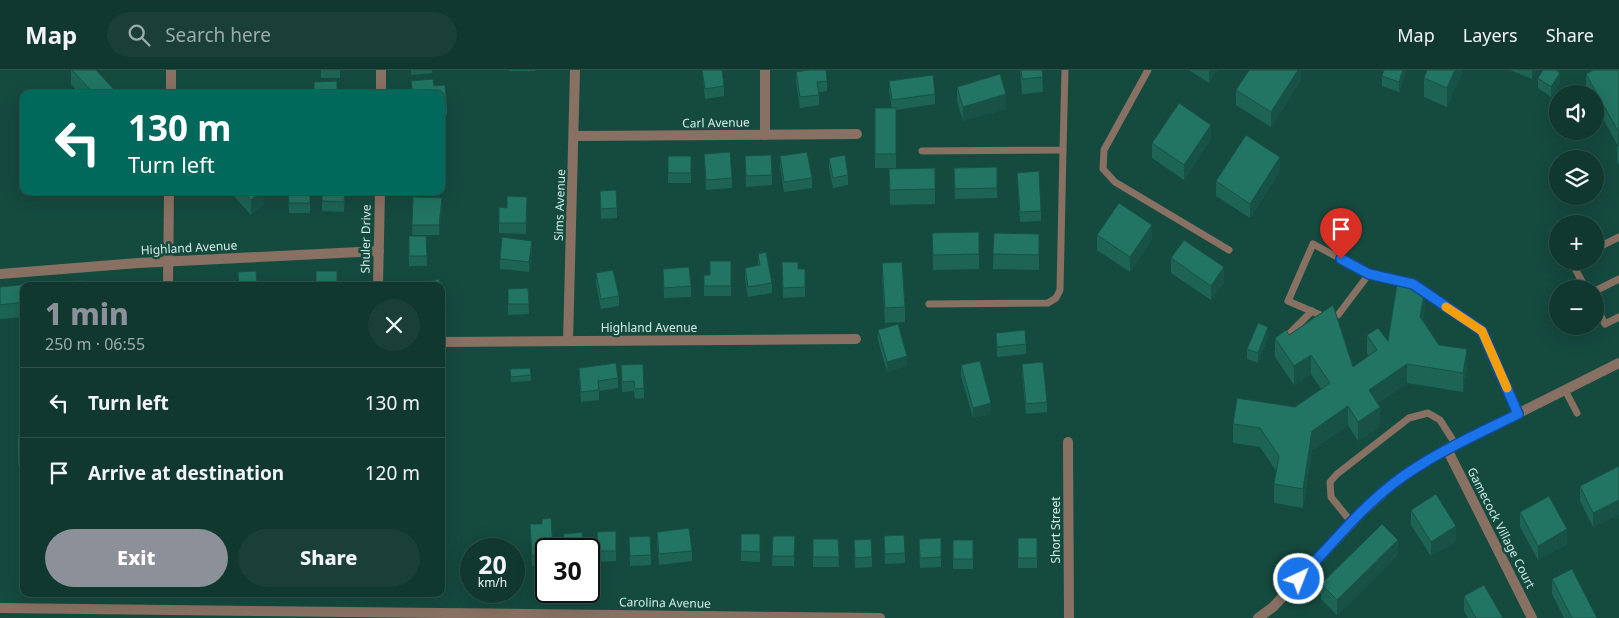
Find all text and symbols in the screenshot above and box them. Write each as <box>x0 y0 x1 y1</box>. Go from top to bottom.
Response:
search box <box>107 12 457 57</box>
text: Map <box>25 18 77 51</box>
icon: search <box>125 21 153 49</box>
text: Search here <box>165 22 271 48</box>
text: Map <box>1397 23 1435 47</box>
text: Layers <box>1463 23 1518 47</box>
text: Share <box>1546 23 1594 47</box>
map controls <box>1549 85 1604 335</box>
button: sound <box>1549 85 1604 140</box>
text: 130 m <box>128 104 231 151</box>
icon: left <box>45 110 110 175</box>
street label: Carl Avenue <box>682 113 750 132</box>
text: Turn left <box>128 149 215 179</box>
button: layers <box>1549 150 1604 205</box>
street label: Sims Avenue <box>550 169 569 241</box>
street label: Shuler Drive <box>356 204 375 274</box>
pin <box>1320 208 1362 259</box>
icon: arrive <box>1327 215 1355 243</box>
button: + <box>1549 215 1604 270</box>
street label: Highland Avenue <box>140 236 238 259</box>
button: − <box>1549 280 1604 335</box>
text: 1 min <box>45 293 129 334</box>
button: close <box>368 299 420 351</box>
street label: Highland Avenue <box>601 319 698 336</box>
text: 250 m · 06:55 <box>45 333 145 355</box>
icon: left <box>45 389 73 417</box>
text: Turn left <box>88 390 169 416</box>
text: 130 m <box>365 390 420 416</box>
icon: arrive <box>45 459 73 487</box>
text: Arrive at destination <box>88 460 284 486</box>
text: 120 m <box>365 460 420 486</box>
street label: Gamecock Village Court <box>1463 464 1540 592</box>
street label: Short Street <box>1047 496 1064 564</box>
button: Exit <box>45 529 228 587</box>
button: Share <box>238 529 420 587</box>
speed limit sign: 30 <box>535 538 600 603</box>
text: 20 <box>478 547 507 581</box>
position arrow <box>1272 552 1324 604</box>
text: km/h <box>478 574 507 591</box>
street label: Carolina Avenue <box>619 593 711 612</box>

